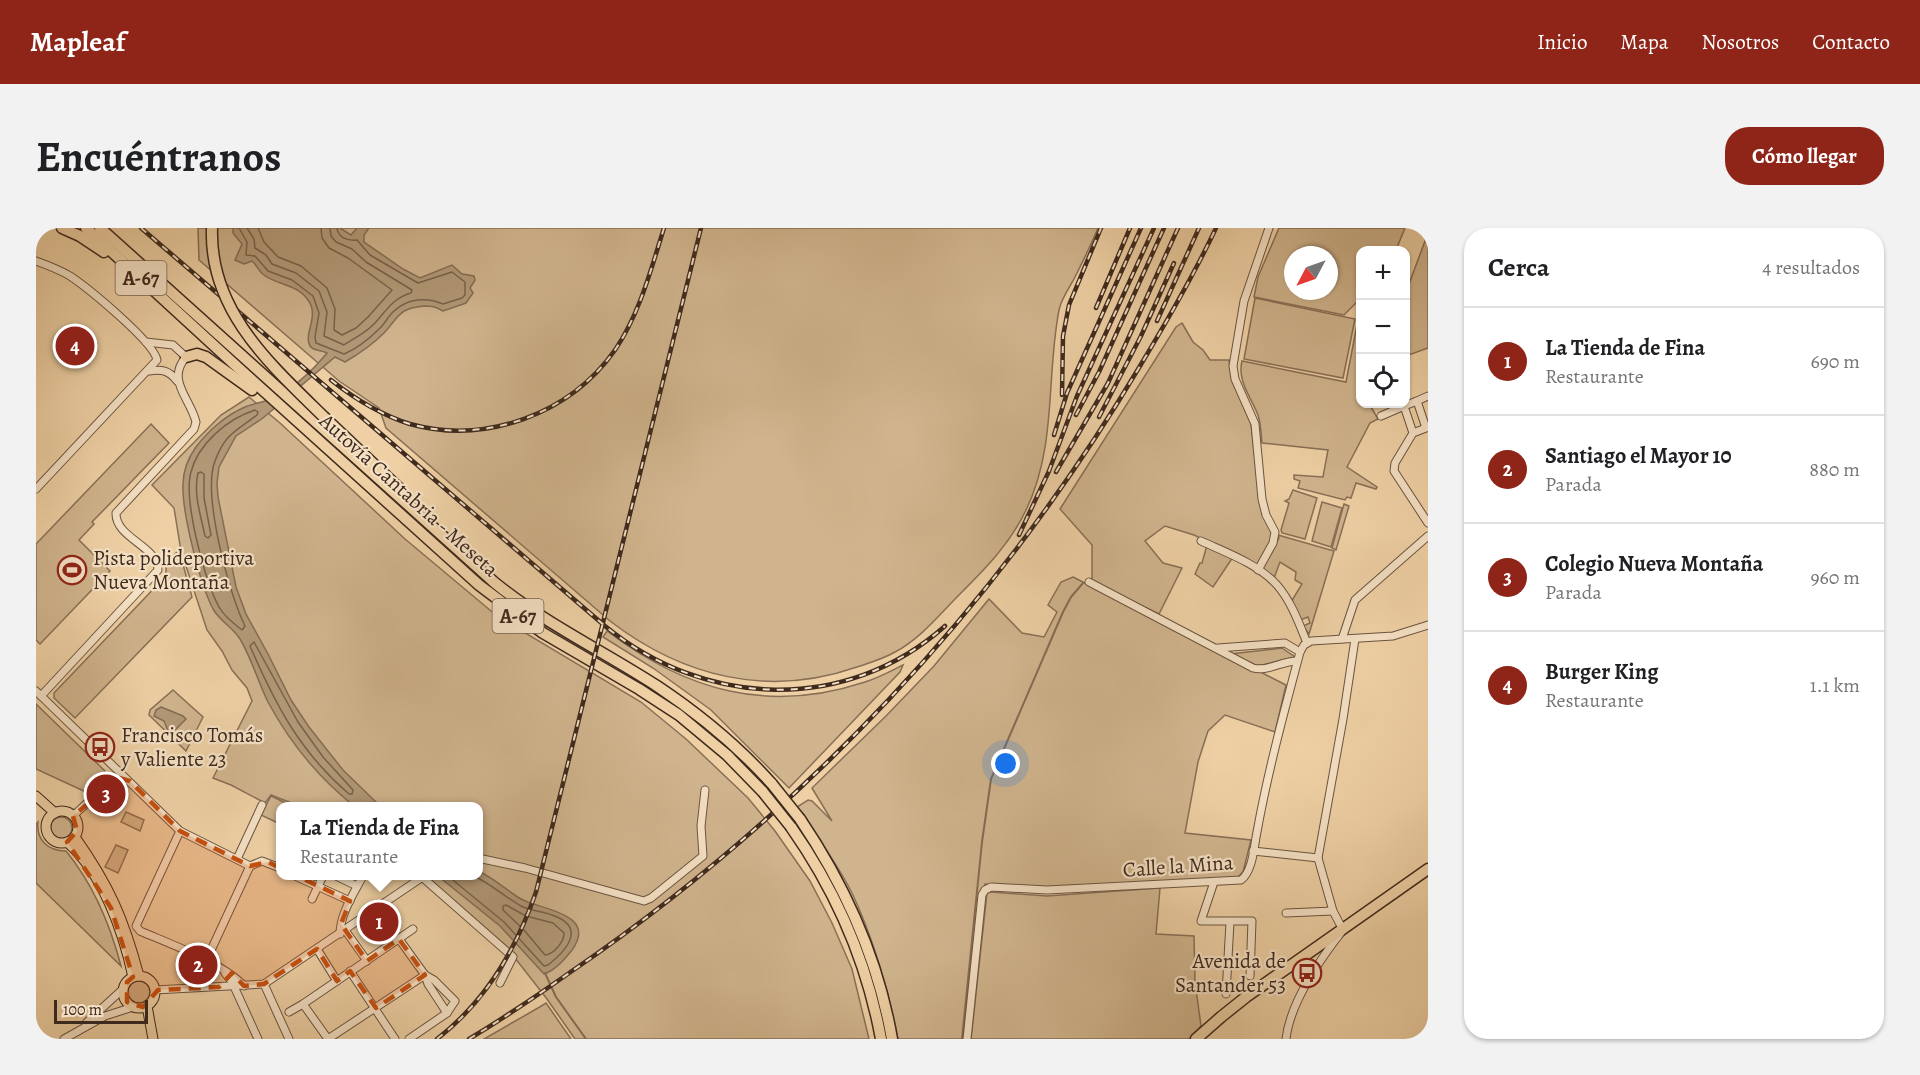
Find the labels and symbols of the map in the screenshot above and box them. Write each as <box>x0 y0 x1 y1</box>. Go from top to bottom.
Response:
north arrow <box>1284 246 1338 300</box>
road number: A-67 <box>116 261 166 295</box>
pin: 4 <box>56 324 94 368</box>
street label: Autovía Cantabria - Meseta <box>313 406 505 583</box>
place label: Pista polideportiva Nueva Montaña <box>93 544 254 596</box>
sports icon: Pista polideportiva Nueva Montaña <box>56 554 88 586</box>
road number: A-67 <box>492 599 544 633</box>
place label: Francisco Tomás y Valiente 23 <box>120 721 263 773</box>
bus stop icon: Francisco Tomás y Valiente 23 <box>84 731 116 763</box>
your location <box>991 749 1020 778</box>
pin: 3 <box>86 772 126 816</box>
street label: Calle la Mina <box>1122 848 1234 884</box>
pin: 1 <box>360 900 398 944</box>
pin: 2 <box>178 942 218 988</box>
place label: Avenida de Santander 53 <box>1175 947 1286 999</box>
bus stop icon: Avenida de Santander 53 <box>1291 957 1323 989</box>
scale bar <box>54 997 148 1024</box>

